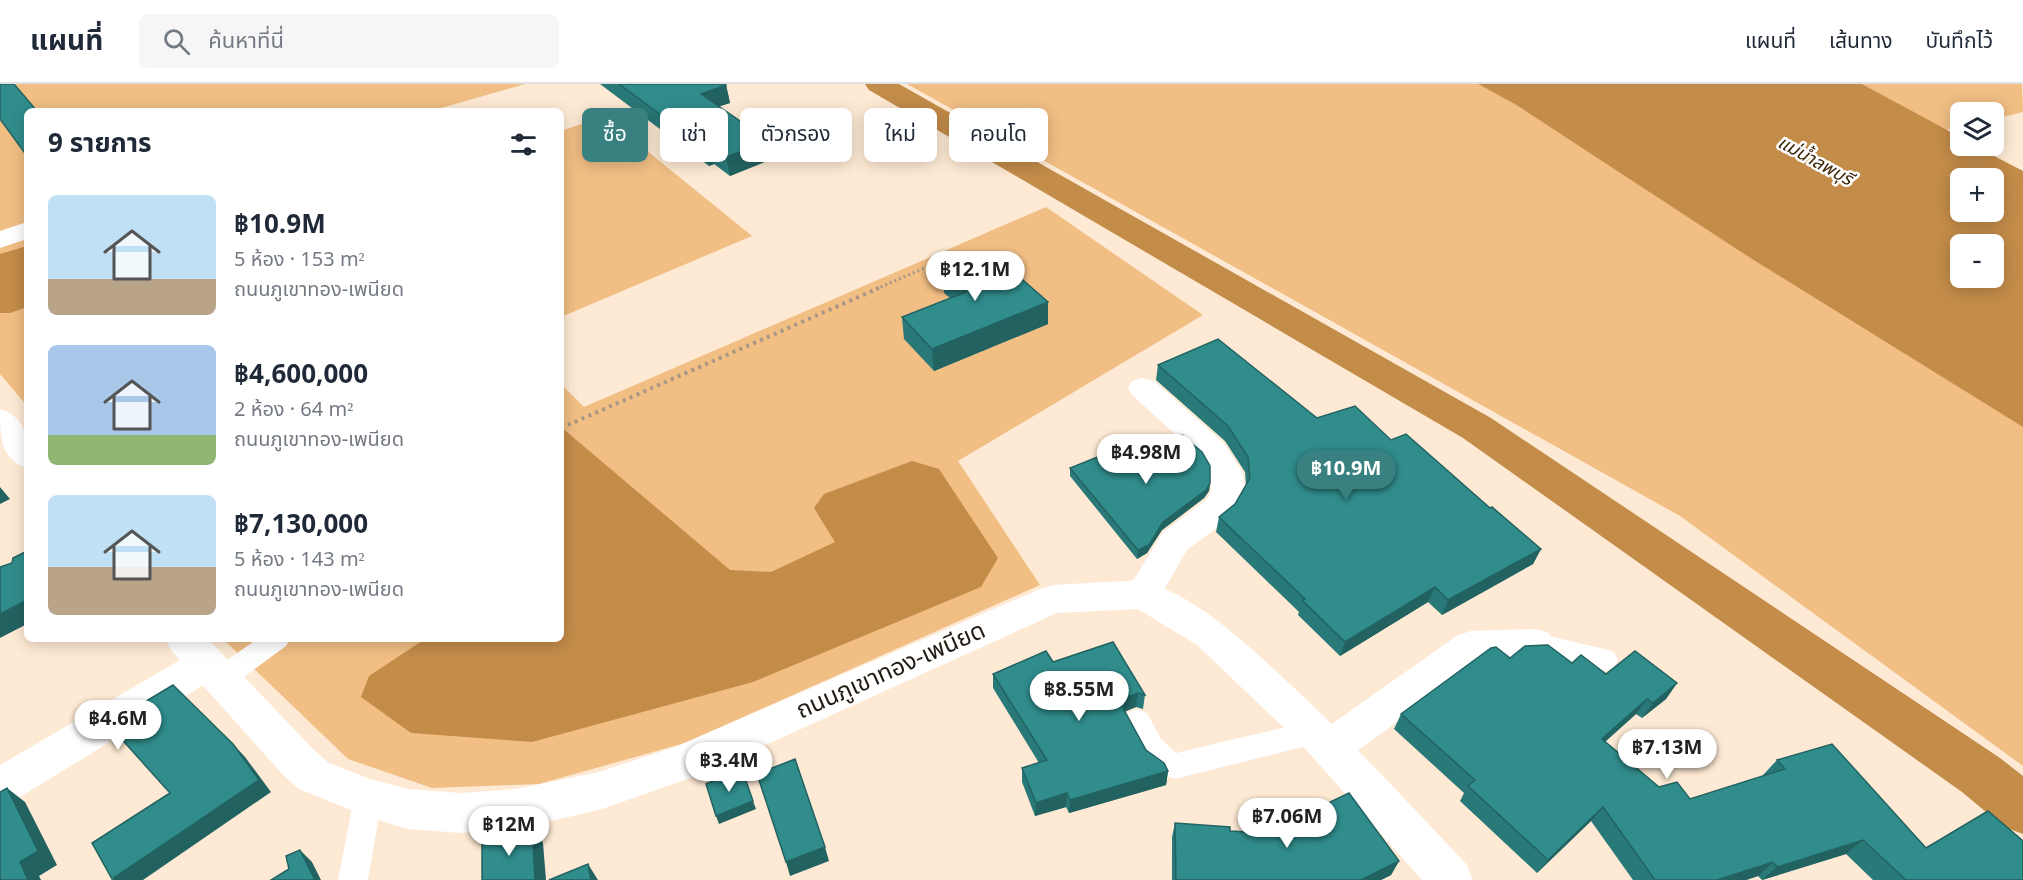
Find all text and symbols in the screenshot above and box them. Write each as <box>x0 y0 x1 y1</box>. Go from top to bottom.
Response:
search box <box>139 14 559 68</box>
text: แผนที่ <box>30 20 103 63</box>
icon: search <box>160 25 193 58</box>
text: ค้นหาที่นี่ <box>208 25 284 58</box>
text: แผนที่ <box>1745 26 1796 57</box>
text: เส้นทาง <box>1829 26 1893 57</box>
text: บันทึกไว้ <box>1926 26 1993 57</box>
map controls <box>1950 102 2004 288</box>
button: layers <box>1950 102 2004 156</box>
chip: ซื้อ <box>582 108 648 162</box>
chip: เช่า <box>660 108 728 162</box>
chip: ตัวกรอง <box>740 108 852 162</box>
chip: ใหม่ <box>864 108 937 162</box>
chip: คอนโด <box>949 108 1048 162</box>
text: 9 รายการ <box>48 124 152 164</box>
icon: filters <box>507 128 540 161</box>
water label: แม่น้ำลพบุรี <box>1773 129 1860 194</box>
button: + <box>1950 168 2004 222</box>
text: ฿10.9M <box>234 205 326 245</box>
icon: home <box>96 219 168 291</box>
button: − <box>1950 234 2004 288</box>
text: 5 ห้อง · 153 m² <box>234 245 365 275</box>
pin: ฿12.1M <box>926 251 1024 302</box>
text: ฿12.1M <box>940 255 1010 285</box>
text: ถนนภูเขาทอง-เพนียด <box>234 275 404 305</box>
text: ฿4,600,000 <box>234 355 368 395</box>
icon: home <box>96 369 168 441</box>
text: 2 ห้อง · 64 m² <box>234 395 353 425</box>
text: ถนนภูเขาทอง-เพนียด <box>234 425 404 455</box>
pin: ฿4.98M <box>1097 434 1195 485</box>
text: ฿4.98M <box>1111 438 1181 468</box>
pin: ฿10.9M <box>1297 450 1395 501</box>
text: ฿10.9M <box>1311 454 1381 484</box>
text: ฿7,130,000 <box>234 505 368 545</box>
icon: home <box>96 519 168 591</box>
text: 5 ห้อง · 143 m² <box>234 545 365 575</box>
text: ถนนภูเขาทอง-เพนียด <box>234 575 404 605</box>
street label: ถนนภูเขาทอง-เพนียด <box>790 613 992 729</box>
pin: ฿8.55M <box>1030 671 1128 722</box>
text: ฿8.55M <box>1044 675 1114 705</box>
pin: ฿4.6M <box>76 700 160 751</box>
text: ฿4.6M <box>88 704 148 734</box>
pin: ฿7.13M <box>1618 729 1716 780</box>
text: ฿7.13M <box>1632 733 1702 763</box>
pin: ฿3.4M <box>687 742 771 793</box>
text: ฿3.4M <box>699 746 759 776</box>
pin: ฿7.06M <box>1238 798 1336 849</box>
text: ฿7.06M <box>1252 802 1322 832</box>
pin: ฿12M <box>473 806 545 857</box>
text: ฿12M <box>482 810 536 840</box>

